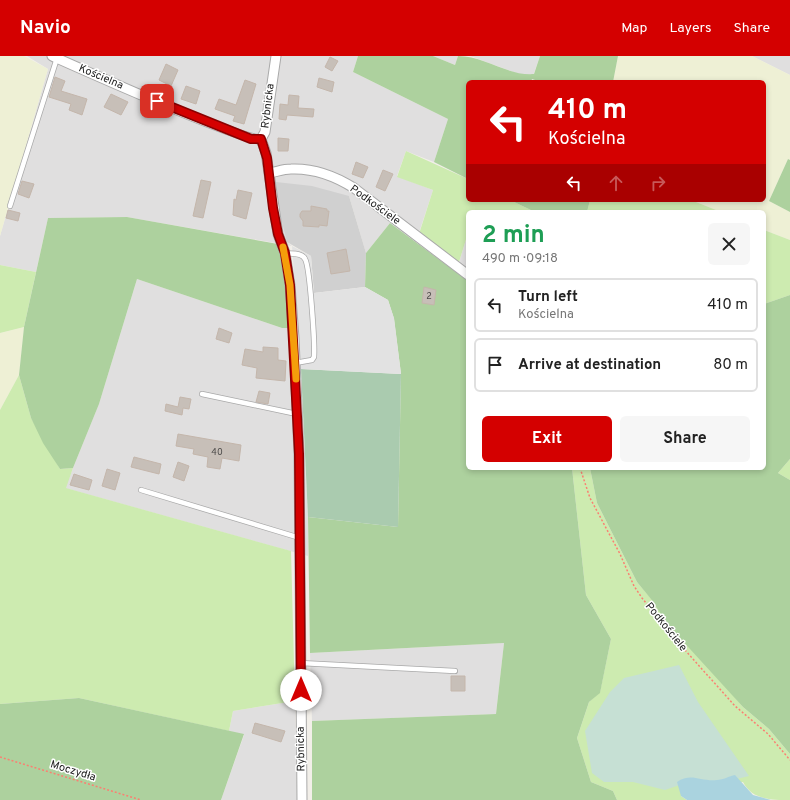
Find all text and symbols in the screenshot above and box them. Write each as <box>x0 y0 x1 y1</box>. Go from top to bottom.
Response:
text: Navio <box>20 16 71 40</box>
text: Map <box>621 20 647 37</box>
text: Layers <box>669 20 711 37</box>
text: Share <box>733 20 770 37</box>
street label: Kościelna <box>76 61 126 93</box>
street label: Rybnicka <box>258 83 278 129</box>
pin <box>140 84 174 118</box>
icon: arrive <box>146 90 168 112</box>
text: 410 m <box>548 93 627 129</box>
icon: left <box>482 96 534 148</box>
text: Kościelna <box>548 128 625 151</box>
icon: left <box>563 172 585 194</box>
icon: ahead <box>605 172 627 194</box>
icon: right <box>647 172 669 194</box>
street label: Podkościele <box>347 182 403 228</box>
text: 2 min <box>482 221 545 251</box>
button: close <box>708 223 750 265</box>
text: 490 m · 09:18 <box>482 251 558 267</box>
text: Turn left <box>518 288 578 307</box>
house number: 2 <box>426 291 432 302</box>
icon: left <box>484 294 506 316</box>
text: 410 m <box>707 296 748 315</box>
text: Kościelna <box>518 307 574 323</box>
icon: arrive <box>484 354 506 376</box>
text: Arrive at destination <box>518 356 661 375</box>
text: 80 m <box>713 356 748 375</box>
button: Exit <box>482 416 612 462</box>
button: Share <box>620 416 750 462</box>
house number: 40 <box>211 447 223 458</box>
street label: Podkościele <box>642 600 690 654</box>
position arrow <box>280 669 322 711</box>
street label: Rybnicka <box>294 726 308 772</box>
street label: Moczydła <box>49 757 98 785</box>

